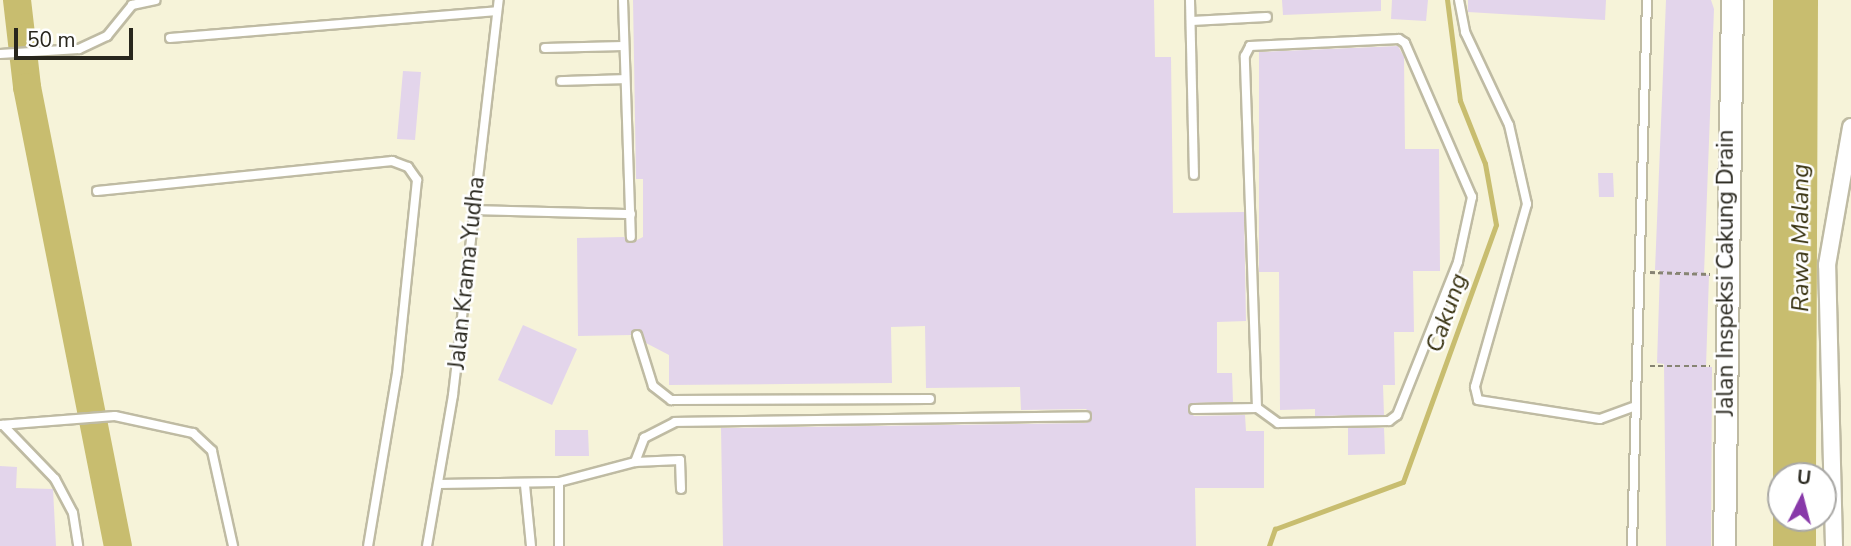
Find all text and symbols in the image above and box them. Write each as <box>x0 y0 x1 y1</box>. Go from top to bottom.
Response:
scale bar <box>18 14 136 58</box>
text: 50 m <box>27 26 76 54</box>
street label: Jalan Inspeksi Cakung Drain <box>1712 130 1740 416</box>
water label: Rawa Malang <box>1787 164 1815 312</box>
street label: Jalan Krama Yudha <box>443 175 491 371</box>
water label: Cakung <box>1420 270 1474 356</box>
north arrow <box>1767 462 1837 532</box>
text: U <box>1796 464 1812 492</box>

